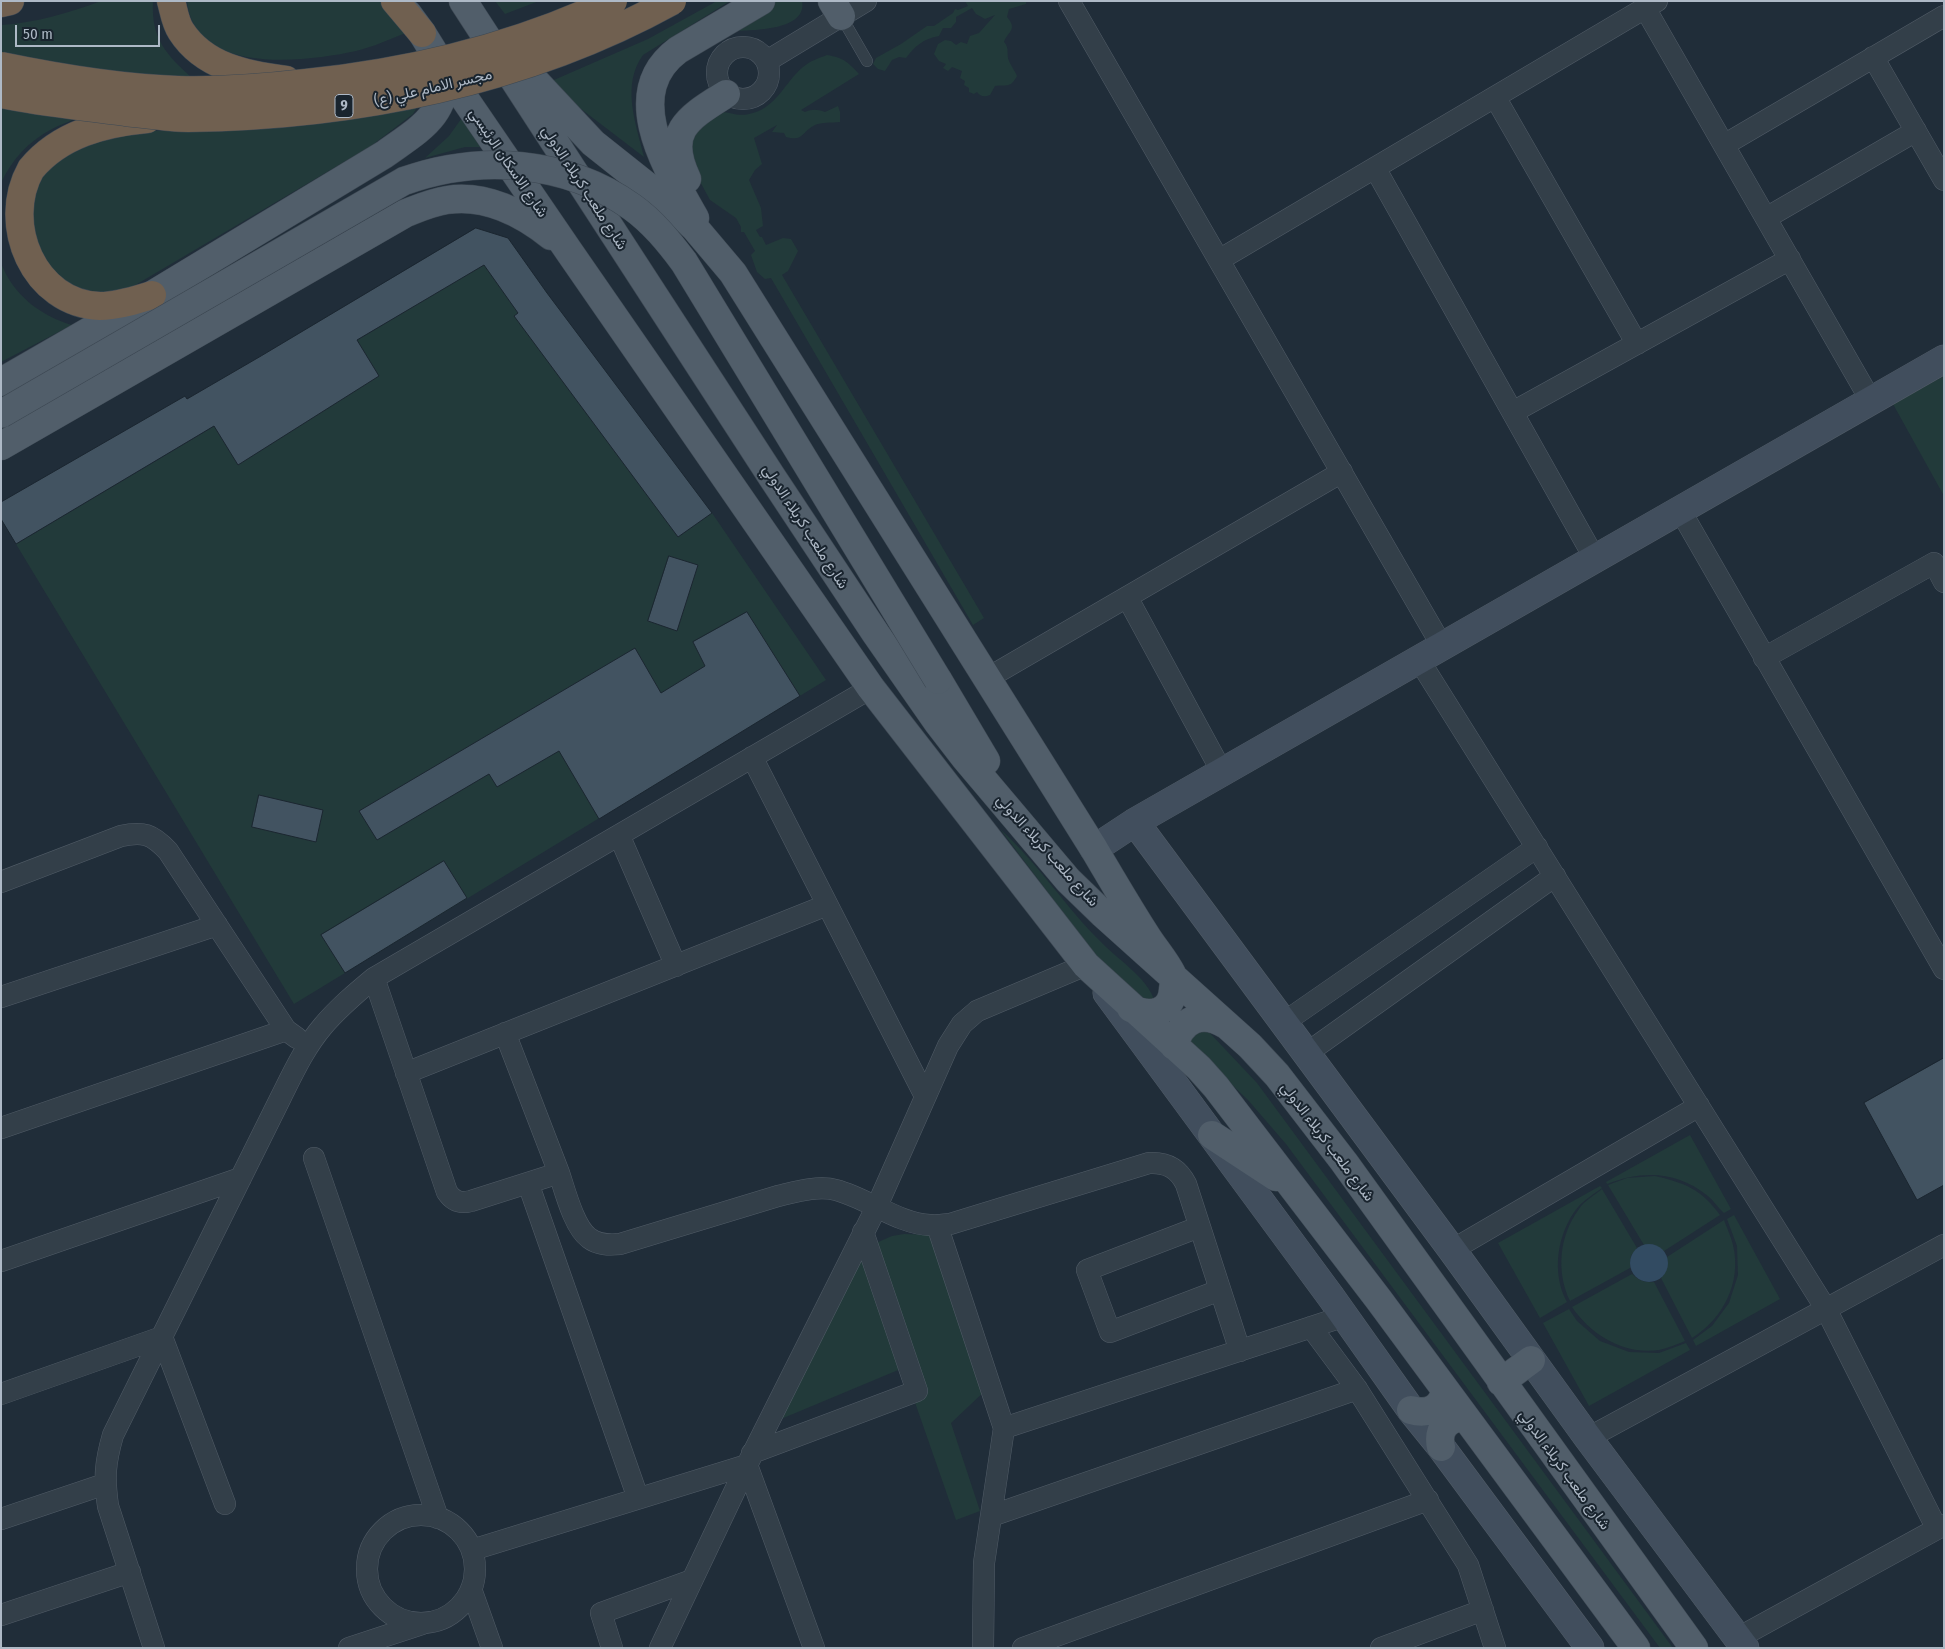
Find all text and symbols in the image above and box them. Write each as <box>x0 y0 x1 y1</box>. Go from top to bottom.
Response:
scale bar <box>18 15 162 47</box>
text: 50 m <box>23 25 53 43</box>
street label: مجسر الامام علي (ع) <box>372 66 494 110</box>
road number: 9 <box>335 94 353 118</box>
street label: شارع الاسكان الرئيسي <box>465 105 551 221</box>
street label: شارع ملعب كربلاء الدولي <box>537 123 631 253</box>
street label: شارع ملعب كربلاء الدولي <box>758 462 852 592</box>
street label: شارع ملعب كربلاء الدولي <box>992 791 1102 911</box>
street label: شارع ملعب كربلاء الدولي <box>1276 1079 1378 1205</box>
street label: شارع ملعب كربلاء الدولي <box>1514 1406 1614 1534</box>

